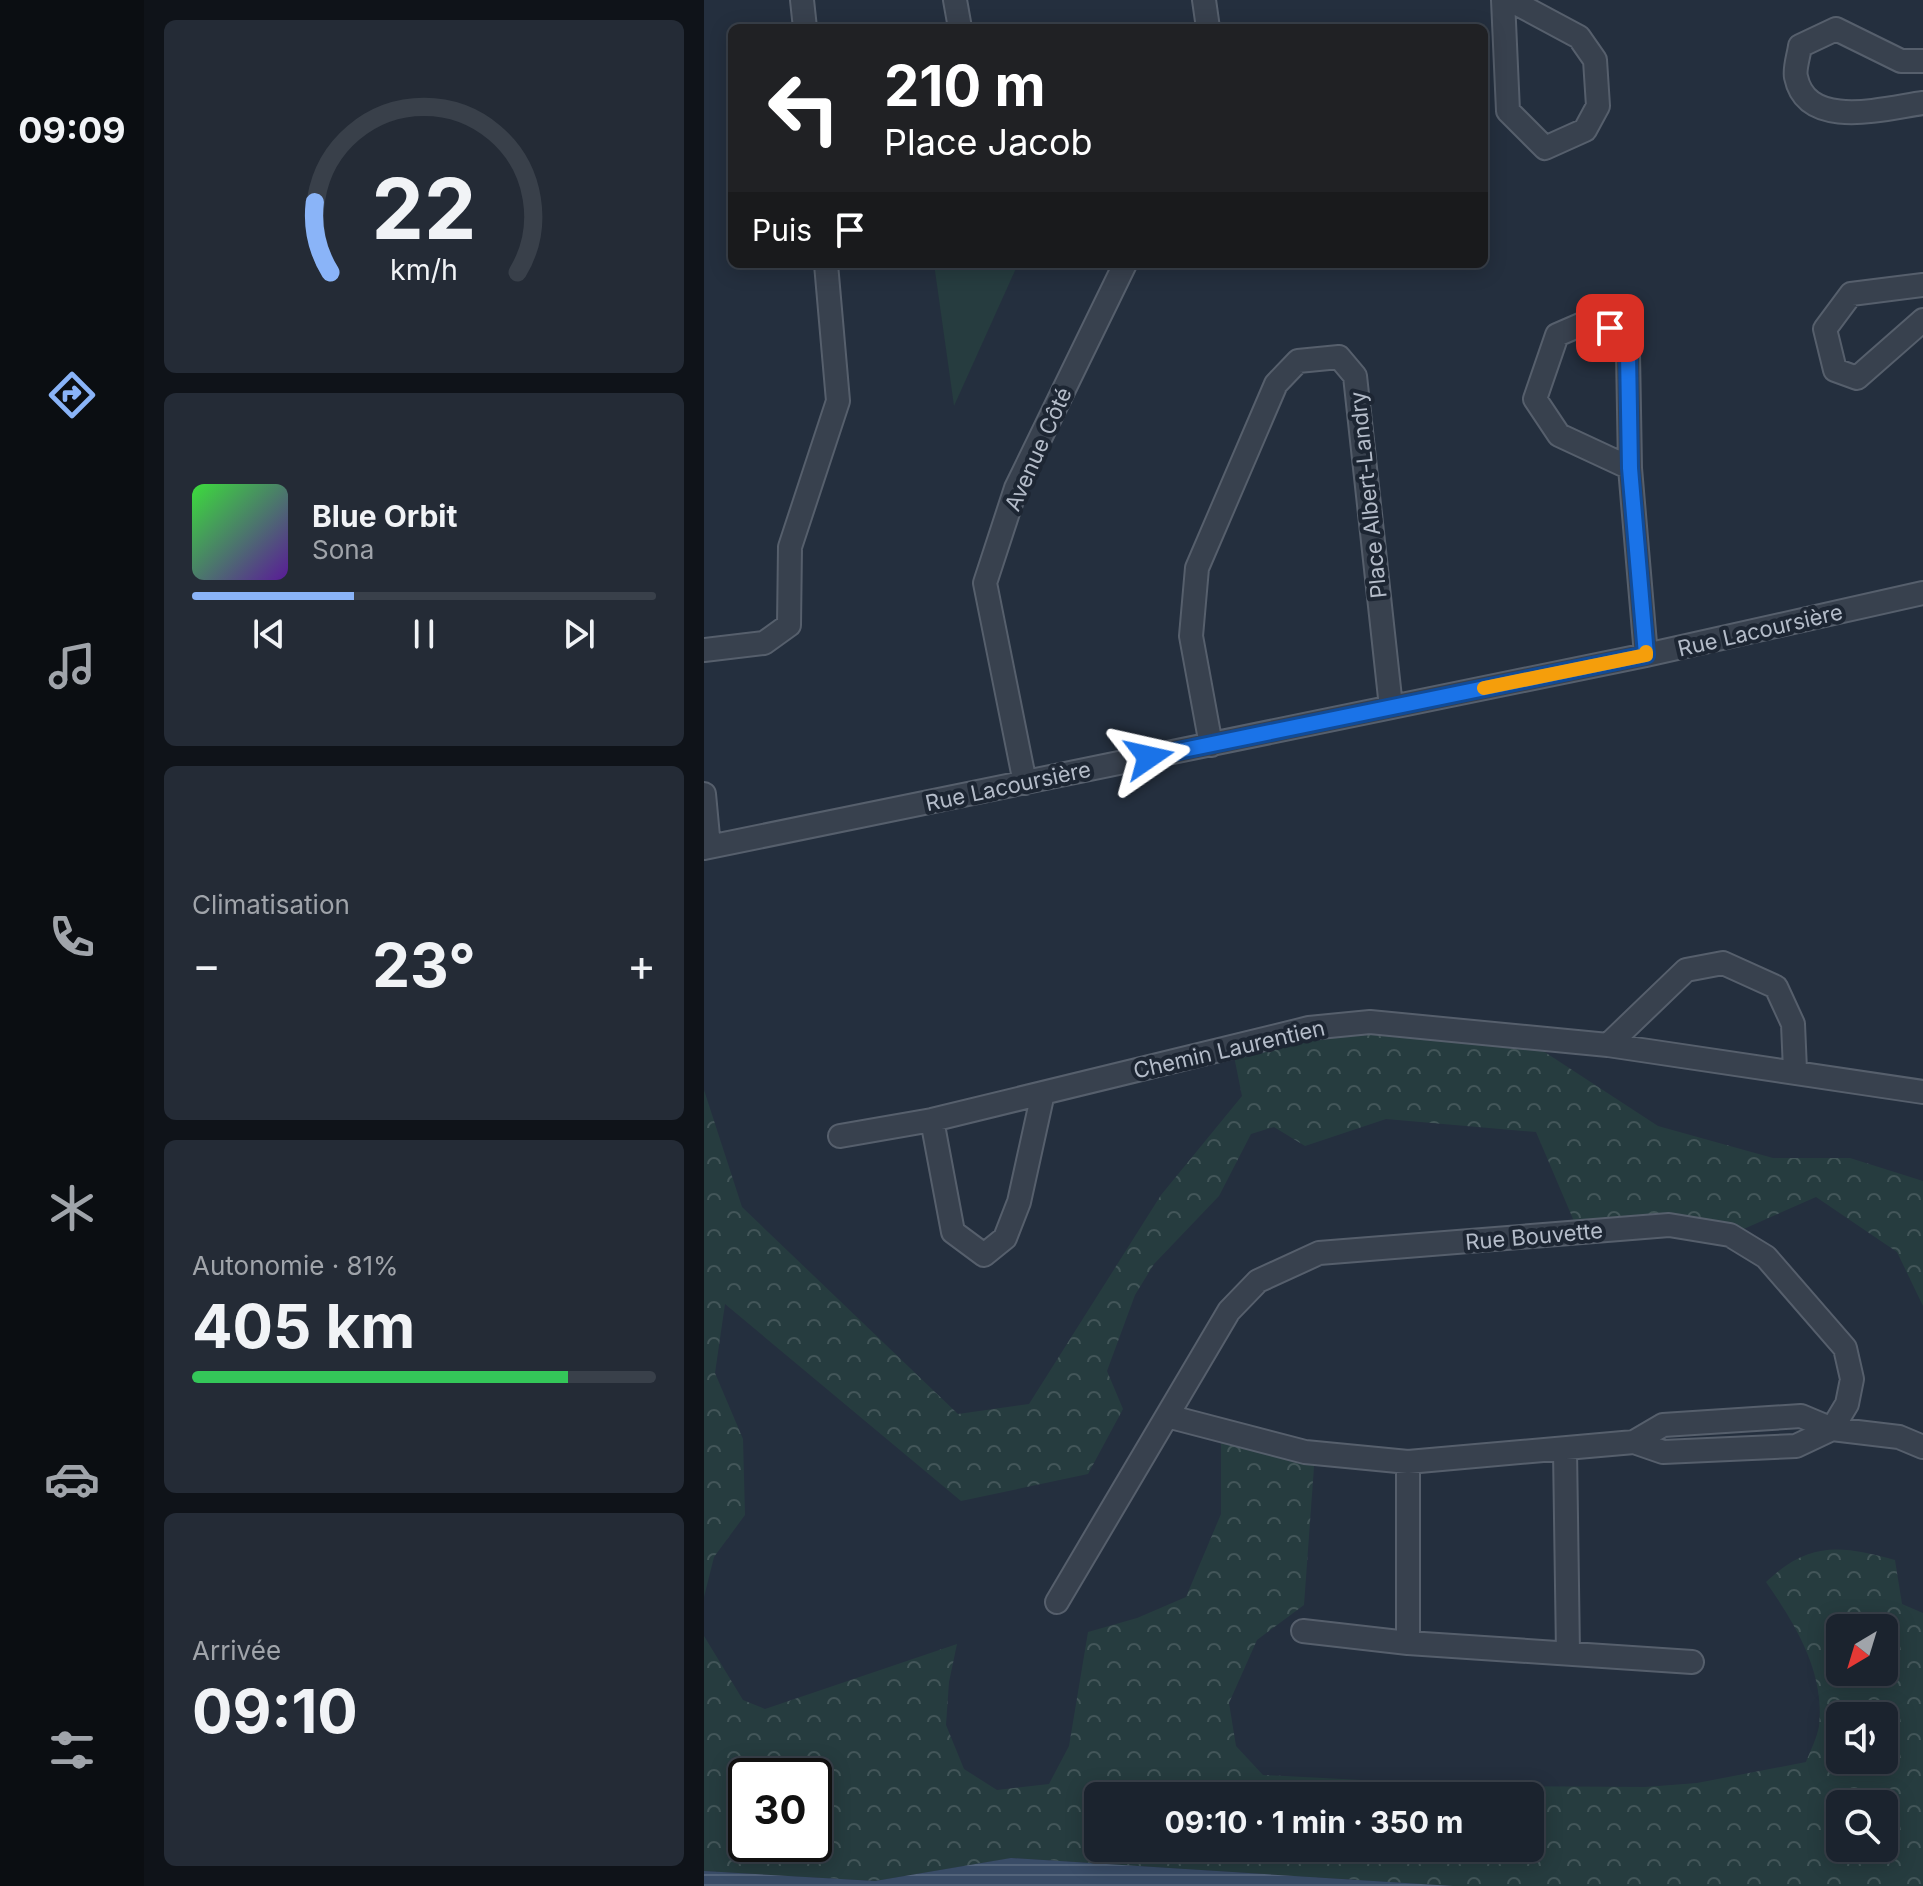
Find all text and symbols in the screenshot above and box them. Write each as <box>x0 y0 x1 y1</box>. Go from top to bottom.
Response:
text: 210 m <box>884 52 1046 120</box>
icon: left <box>752 56 856 160</box>
text: 09:09 <box>18 108 126 152</box>
text: Place Jacob <box>884 120 1093 164</box>
text: 22 <box>372 157 476 258</box>
icon: arrive <box>828 208 872 252</box>
text: Puis <box>752 212 812 248</box>
text: km/h <box>390 252 458 287</box>
pin <box>1576 294 1644 362</box>
icon: arrive <box>1588 306 1632 350</box>
icon: directions <box>44 367 100 423</box>
street label: Avenue Côté <box>999 383 1077 515</box>
street label: Place Albert-Landry <box>1344 390 1392 600</box>
text: Blue Orbit <box>312 498 457 534</box>
text: Sona <box>312 534 374 565</box>
street label: Rue Lacoursière <box>1675 598 1845 662</box>
icon: previous <box>247 612 291 656</box>
icon: pause <box>402 612 446 656</box>
icon: next <box>557 612 601 656</box>
icon: music <box>44 638 100 694</box>
position arrow <box>1107 715 1191 799</box>
street label: Rue Lacoursière <box>923 756 1093 816</box>
text: Climatisation <box>192 889 350 920</box>
icon: phone <box>44 909 100 965</box>
text: 23° <box>372 929 476 1001</box>
text: − <box>192 938 221 992</box>
text: + <box>627 938 656 992</box>
street label: Chemin Laurentien <box>1131 1014 1327 1084</box>
icon: climate <box>44 1180 100 1236</box>
street label: Rue Bouvette <box>1464 1217 1604 1255</box>
text: Autonomie · 81% <box>192 1250 399 1281</box>
text: 405 km <box>192 1290 415 1362</box>
icon: car <box>44 1451 100 1507</box>
north arrow <box>1826 1614 1898 1686</box>
map controls <box>1826 1614 1898 1862</box>
text: Arrivée <box>192 1635 281 1666</box>
text: 09:10 <box>192 1675 358 1747</box>
button: sound <box>1826 1702 1898 1774</box>
icon: filters <box>44 1722 100 1778</box>
speed limit sign: 30 <box>728 1758 832 1862</box>
button: search <box>1826 1790 1898 1862</box>
text: 09:10 · 1 min · 350 m <box>1165 1804 1463 1840</box>

